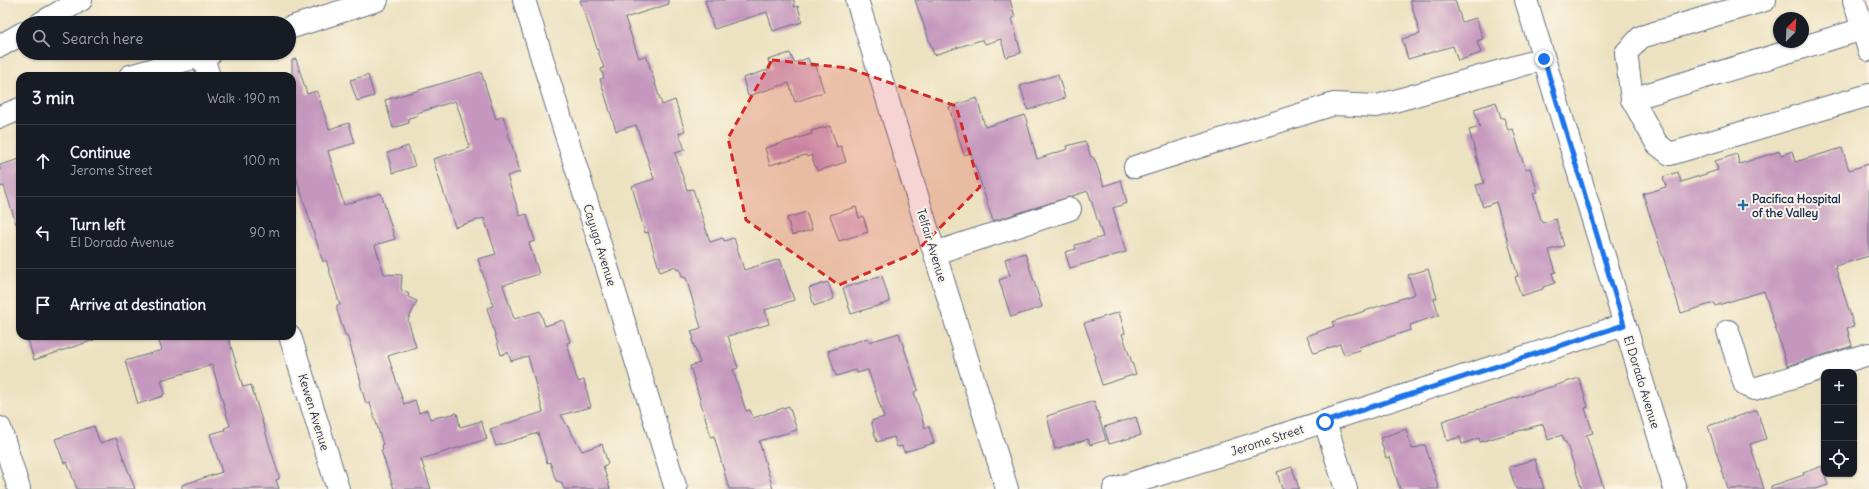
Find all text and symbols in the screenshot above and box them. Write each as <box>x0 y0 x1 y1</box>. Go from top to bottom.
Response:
north arrow <box>1773 12 1809 48</box>
search box <box>16 16 296 60</box>
icon: search <box>30 27 52 49</box>
text: Search here <box>62 29 143 48</box>
route end <box>1535 50 1553 68</box>
text: 3 min <box>32 87 74 109</box>
text: Walk · 190 m <box>207 90 280 107</box>
text: Continue <box>70 143 131 162</box>
icon: ahead <box>32 150 54 172</box>
text: 100 m <box>243 152 280 169</box>
text: Jerome Street <box>70 162 152 179</box>
place label: Pacifica Hospital of the Valley <box>1752 191 1841 221</box>
marker: Pacifica Hospital of the Valley <box>1737 199 1749 211</box>
street label: Cayuga Avenue <box>580 202 620 288</box>
street label: Telfair Avenue <box>914 207 950 283</box>
text: Turn left <box>70 215 125 234</box>
icon: left <box>32 222 54 244</box>
text: 90 m <box>249 224 280 241</box>
text: El Dorado Avenue <box>70 234 174 251</box>
icon: arrive <box>32 294 54 316</box>
text: Arrive at destination <box>70 295 206 314</box>
street label: El Dorado Avenue <box>1621 334 1663 430</box>
map controls <box>1821 369 1857 477</box>
button: + <box>1821 369 1857 405</box>
street label: Kewen Avenue <box>295 372 333 452</box>
button: − <box>1821 405 1857 441</box>
route start <box>1316 413 1334 431</box>
street label: Jerome Street <box>1229 421 1305 459</box>
button: locate <box>1821 441 1857 477</box>

